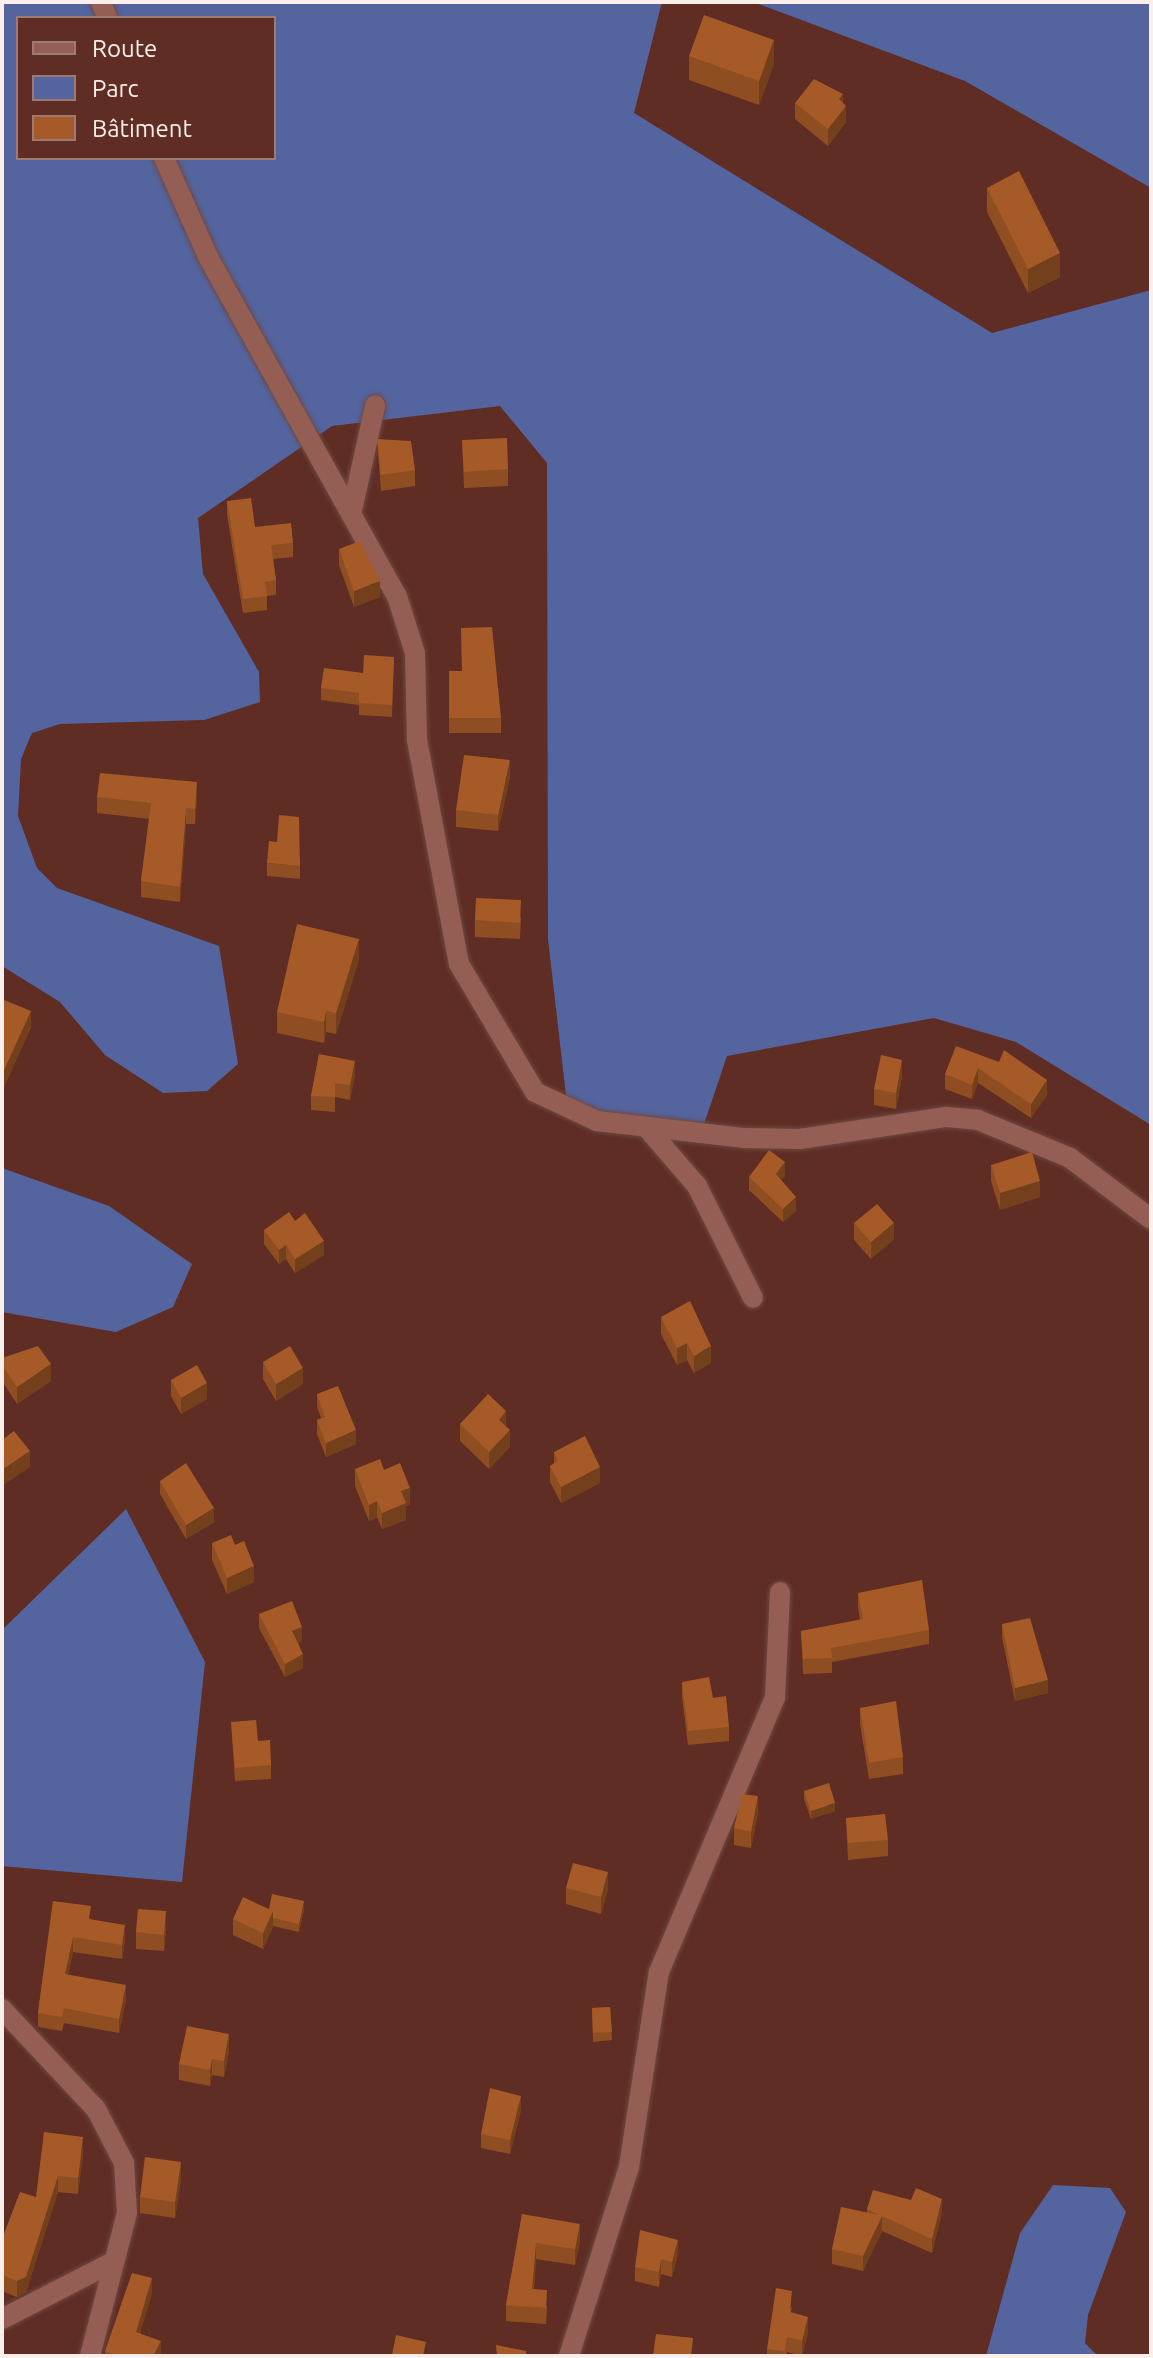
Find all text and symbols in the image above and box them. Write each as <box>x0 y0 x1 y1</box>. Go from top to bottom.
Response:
legend <box>16 16 276 160</box>
text: Route <box>92 35 157 62</box>
text: Parc <box>92 75 139 102</box>
text: Bâtiment <box>92 115 192 142</box>

